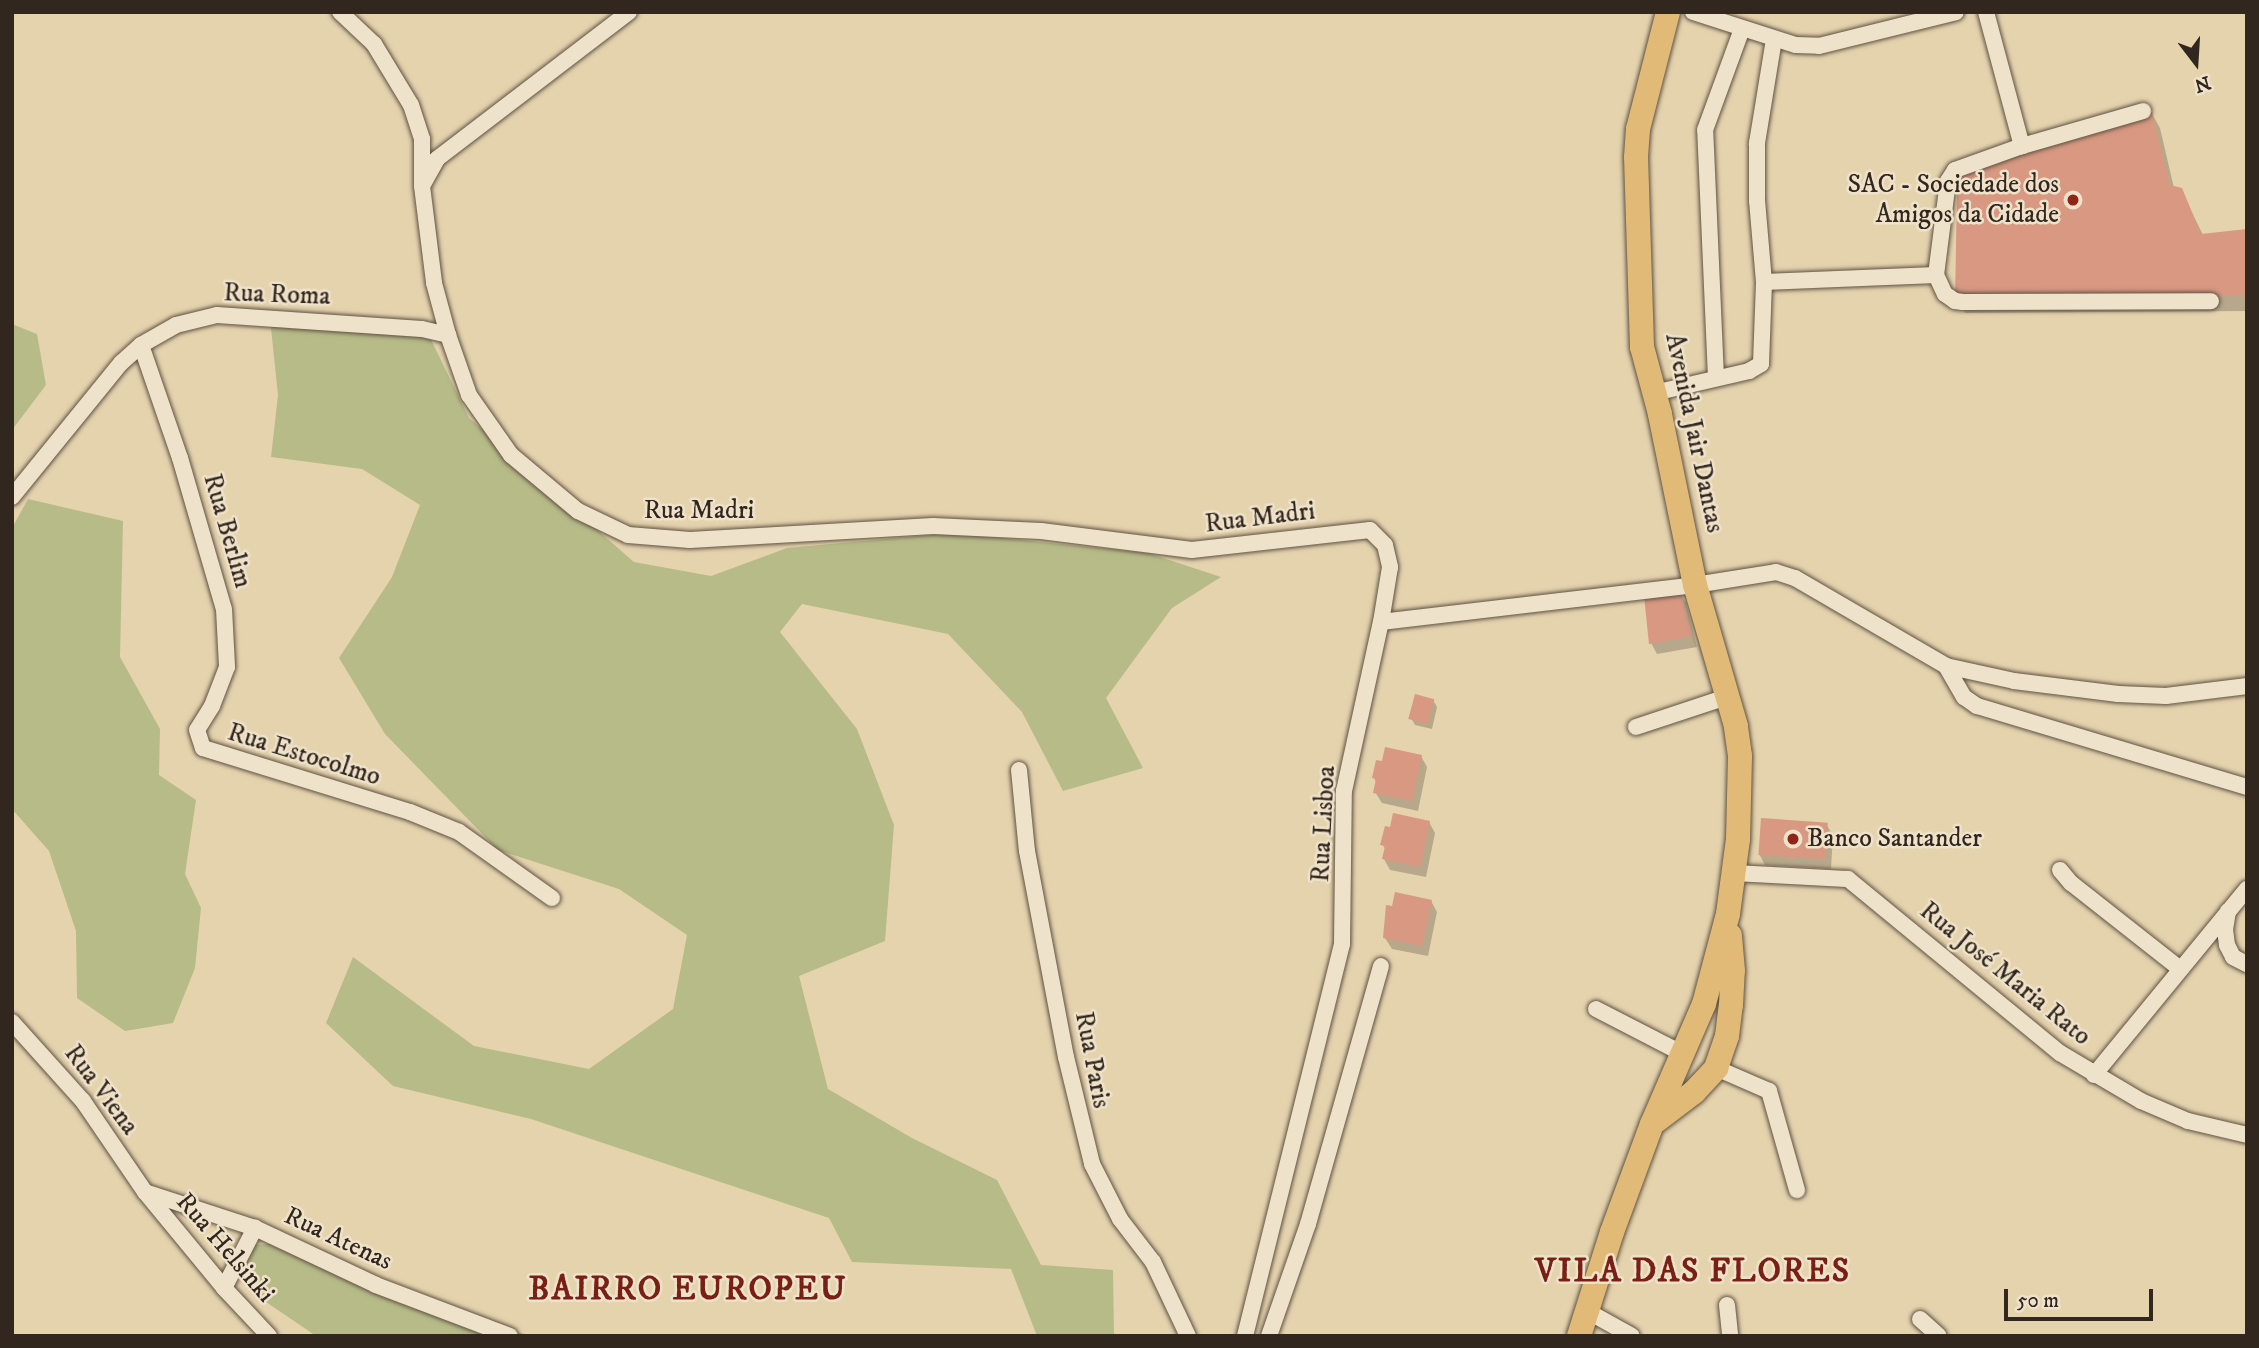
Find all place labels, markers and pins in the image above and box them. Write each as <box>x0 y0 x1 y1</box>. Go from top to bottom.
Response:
place label: SAC - Sociedade dos Amigos da Cidade <box>1847 169 2059 230</box>
marker: SAC - Sociedade dos Amigos da Cidade <box>2065 192 2081 208</box>
place label: Banco Santander <box>1807 823 1982 855</box>
marker: Banco Santander <box>1785 831 1801 847</box>

